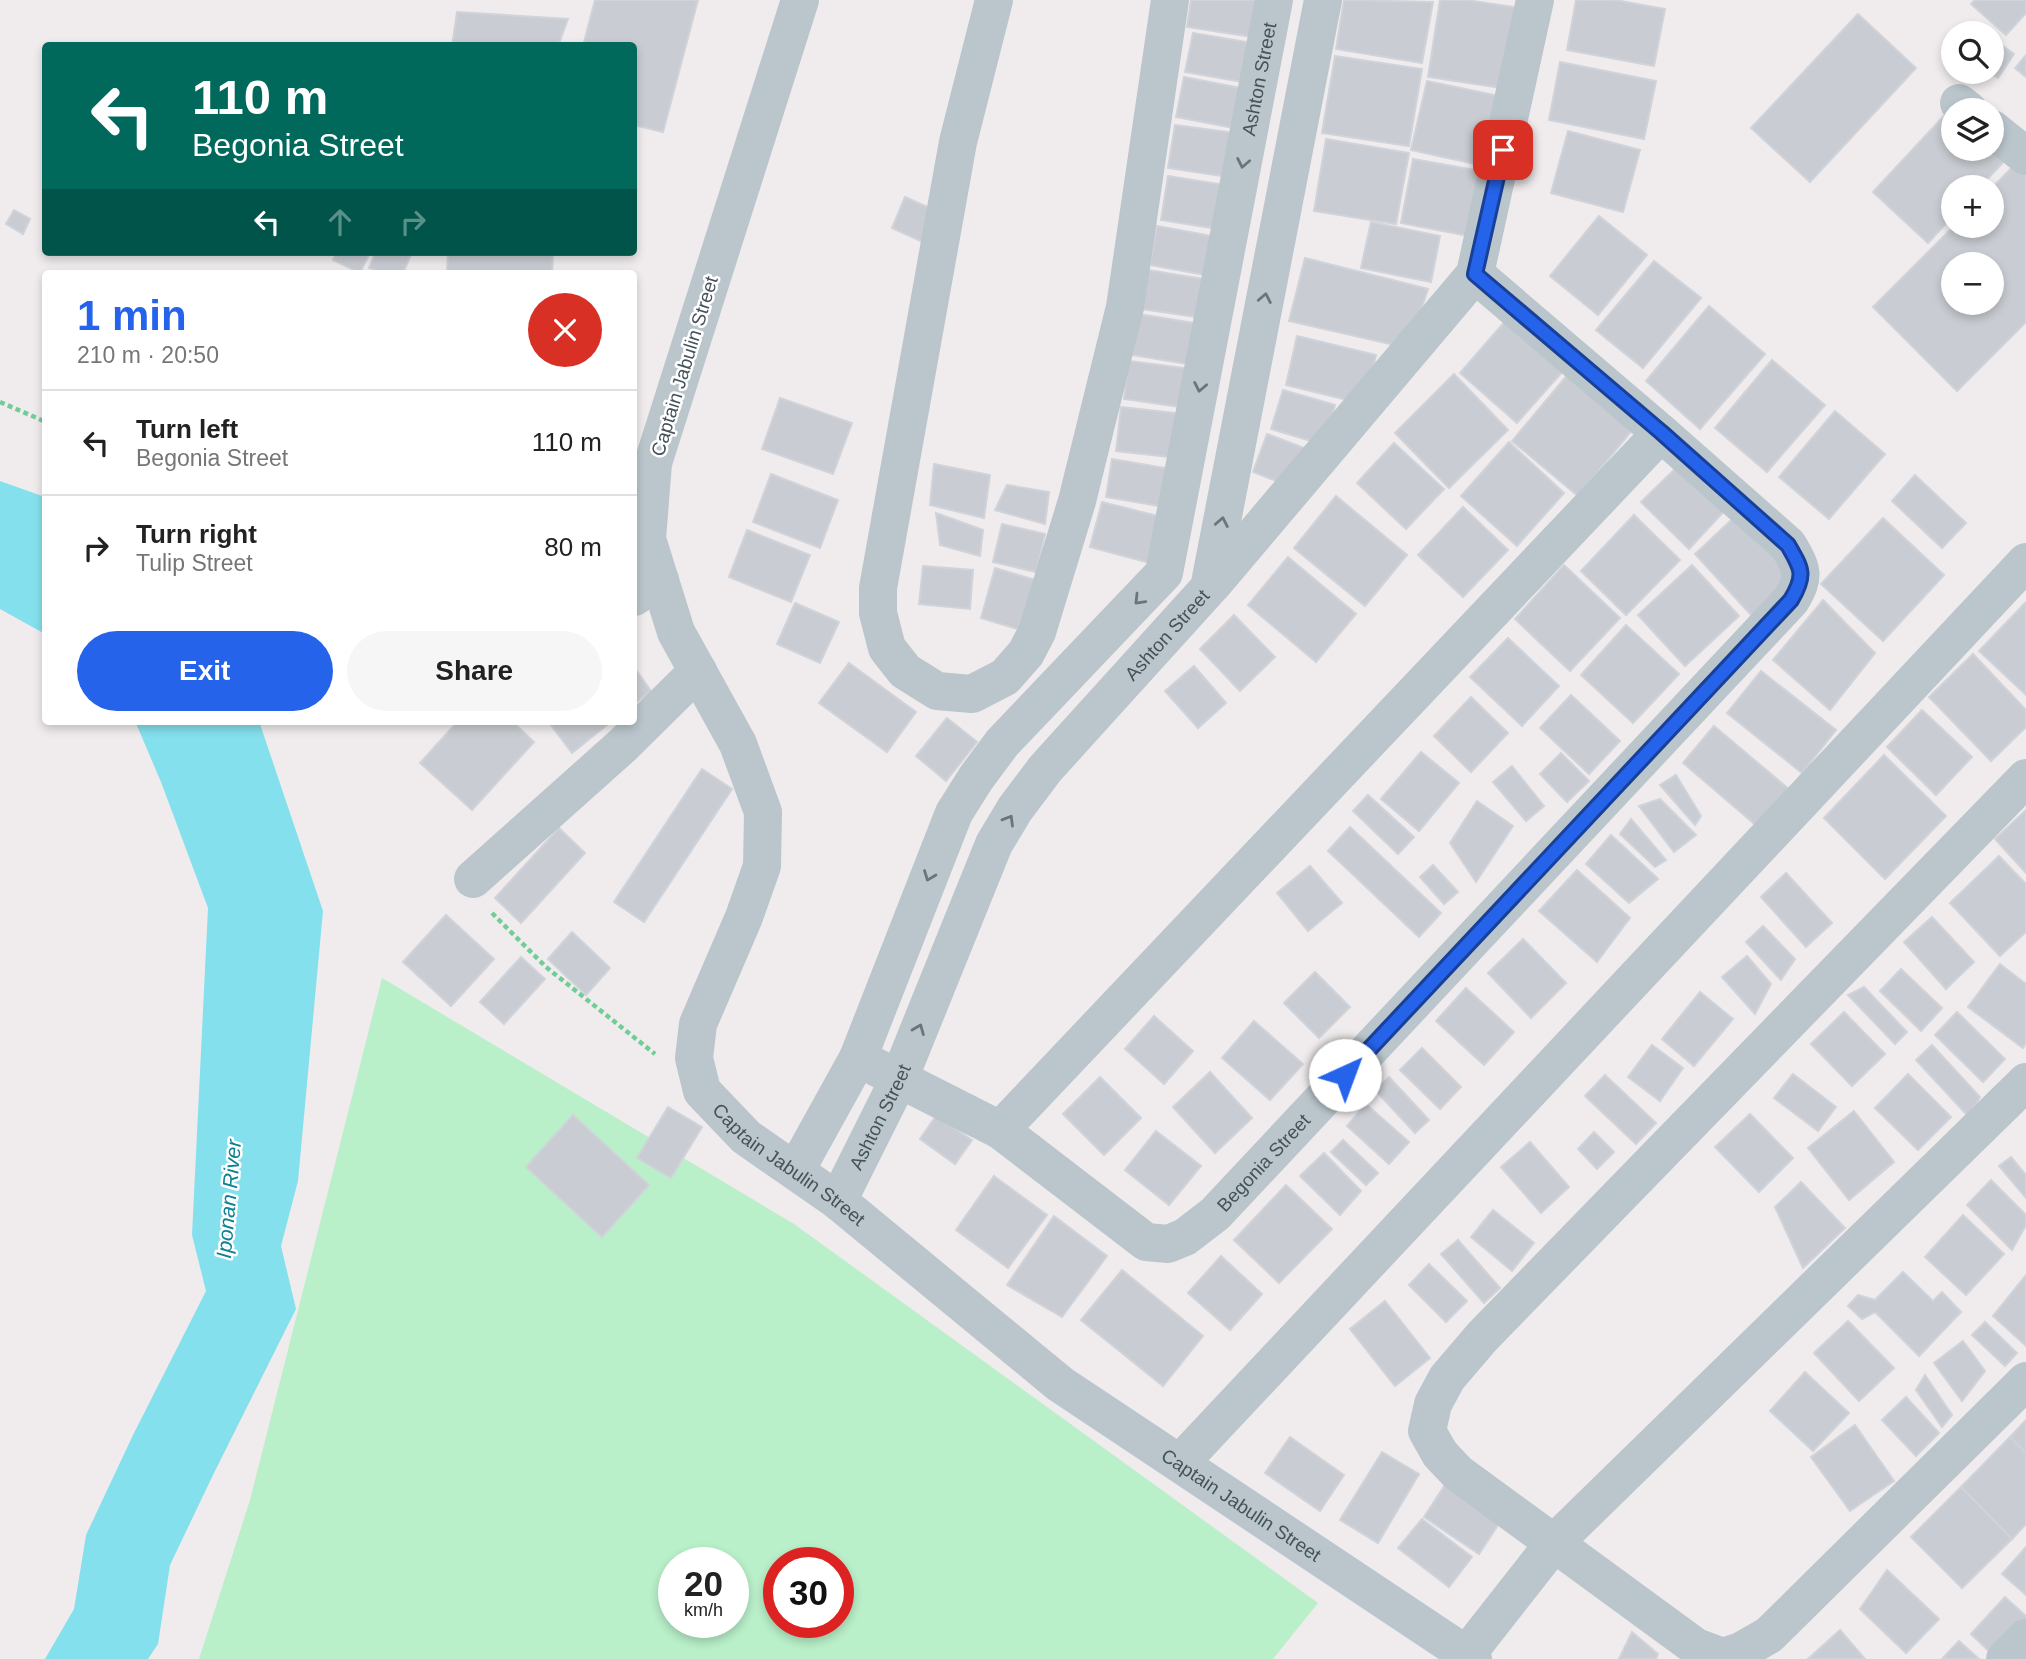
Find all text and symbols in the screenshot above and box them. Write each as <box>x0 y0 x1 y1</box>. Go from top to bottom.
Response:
street label: Ashton Street <box>1238 20 1281 138</box>
map controls <box>1941 21 2004 315</box>
button: search <box>1941 21 2004 84</box>
icon: left <box>77 70 168 161</box>
text: 110 m <box>192 70 328 124</box>
button: layers <box>1941 98 2004 161</box>
pin <box>1473 120 1533 180</box>
text: Begonia Street <box>192 127 404 163</box>
icon: arrive <box>1484 131 1522 169</box>
one-way arrow <box>1236 157 1251 169</box>
button: + <box>1941 175 2004 238</box>
icon: left <box>248 203 286 241</box>
icon: ahead <box>321 203 359 241</box>
icon: right <box>394 203 432 241</box>
button: − <box>1941 252 2004 315</box>
street label: Captain Jabulin Street <box>647 273 722 459</box>
text: 1 min <box>77 292 187 339</box>
one-way arrow <box>1257 292 1272 304</box>
button: close <box>528 293 602 367</box>
text: 210 m · 20:50 <box>77 342 219 368</box>
one-way arrow <box>1193 381 1208 393</box>
text: Turn left <box>136 414 238 444</box>
icon: left <box>77 424 115 462</box>
text: 110 m <box>532 427 602 457</box>
text: Begonia Street <box>136 445 288 471</box>
one-way arrow <box>1213 516 1228 528</box>
text: Turn right <box>136 519 257 549</box>
icon: right <box>77 529 115 567</box>
text: 80 m <box>544 532 602 562</box>
text: Tulip Street <box>136 550 253 576</box>
street label: Ashton Street <box>1121 585 1214 685</box>
one-way arrow <box>1134 592 1147 605</box>
button: Exit <box>77 631 333 711</box>
button: Share <box>347 631 602 711</box>
one-way arrow <box>1000 814 1013 827</box>
one-way arrow <box>924 869 938 881</box>
one-way arrow <box>911 1023 925 1036</box>
position arrow <box>1308 1038 1382 1112</box>
street label: Ashton Street <box>845 1060 915 1173</box>
street label: Captain Jabulin Street <box>708 1099 870 1230</box>
street label: Begonia Street <box>1213 1109 1315 1216</box>
water label: Iponan River <box>212 1138 245 1259</box>
street label: Captain Jabulin Street <box>1157 1445 1325 1566</box>
speed limit sign: 30 <box>763 1547 854 1638</box>
text: 20 <box>684 1564 723 1603</box>
text: km/h <box>684 1600 723 1620</box>

